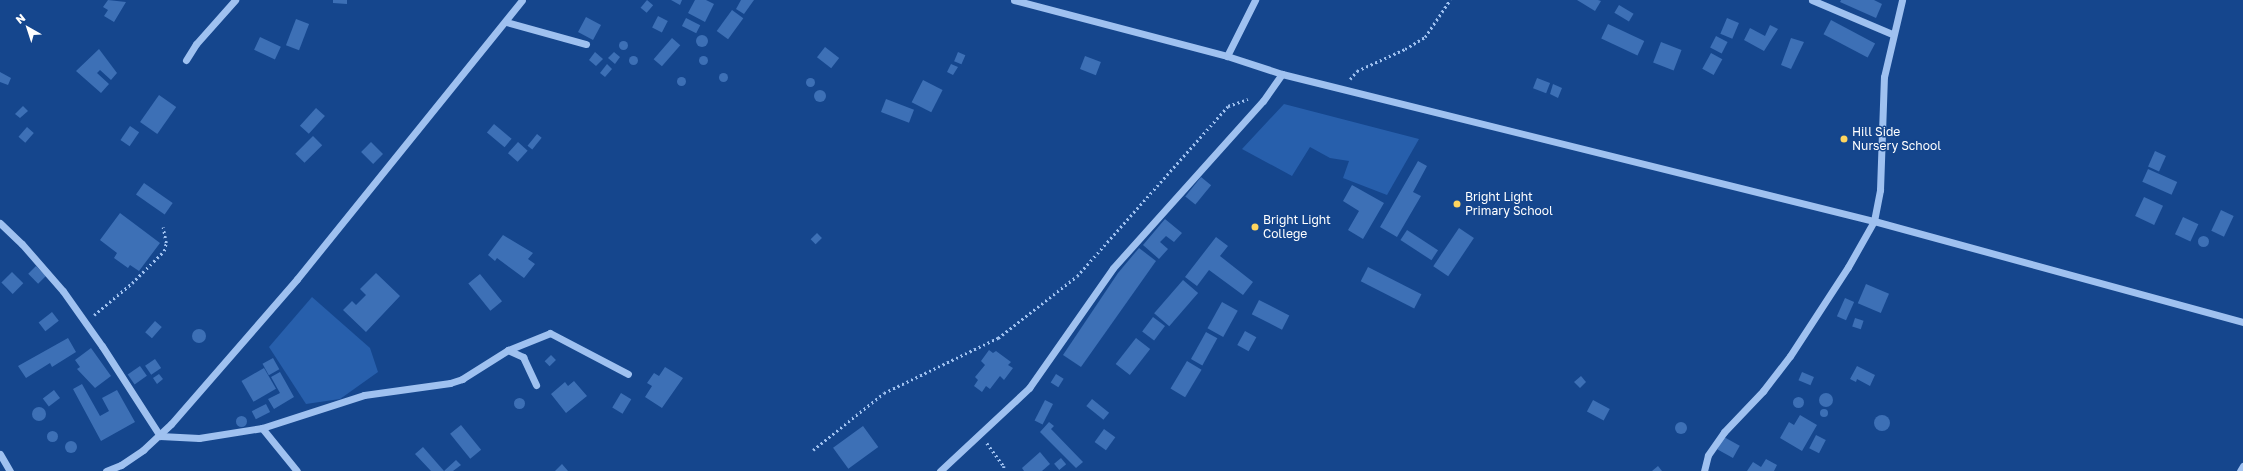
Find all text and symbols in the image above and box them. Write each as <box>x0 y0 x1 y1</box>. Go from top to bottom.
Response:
north arrow <box>8 8 48 48</box>
text: N <box>13 11 27 26</box>
place label: Hill Side Nursery School <box>1852 125 1941 153</box>
marker: Hill Side Nursery School <box>1839 134 1849 144</box>
place label: Bright Light Primary School <box>1465 190 1553 218</box>
marker: Bright Light Primary School <box>1452 199 1462 209</box>
place label: Bright Light College <box>1263 213 1331 241</box>
marker: Bright Light College <box>1250 222 1260 232</box>

